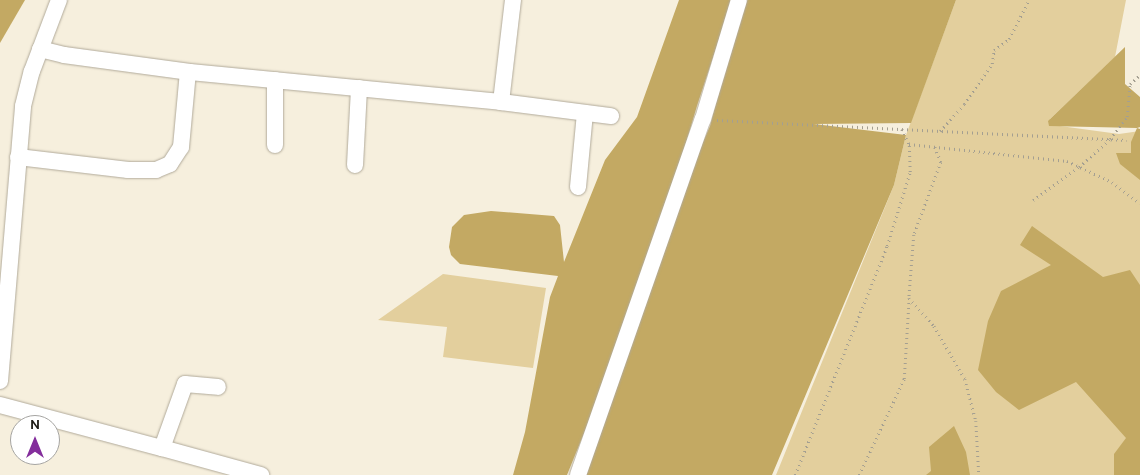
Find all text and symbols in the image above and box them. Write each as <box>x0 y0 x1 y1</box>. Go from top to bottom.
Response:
north arrow <box>10 415 60 465</box>
text: N <box>30 417 40 434</box>

